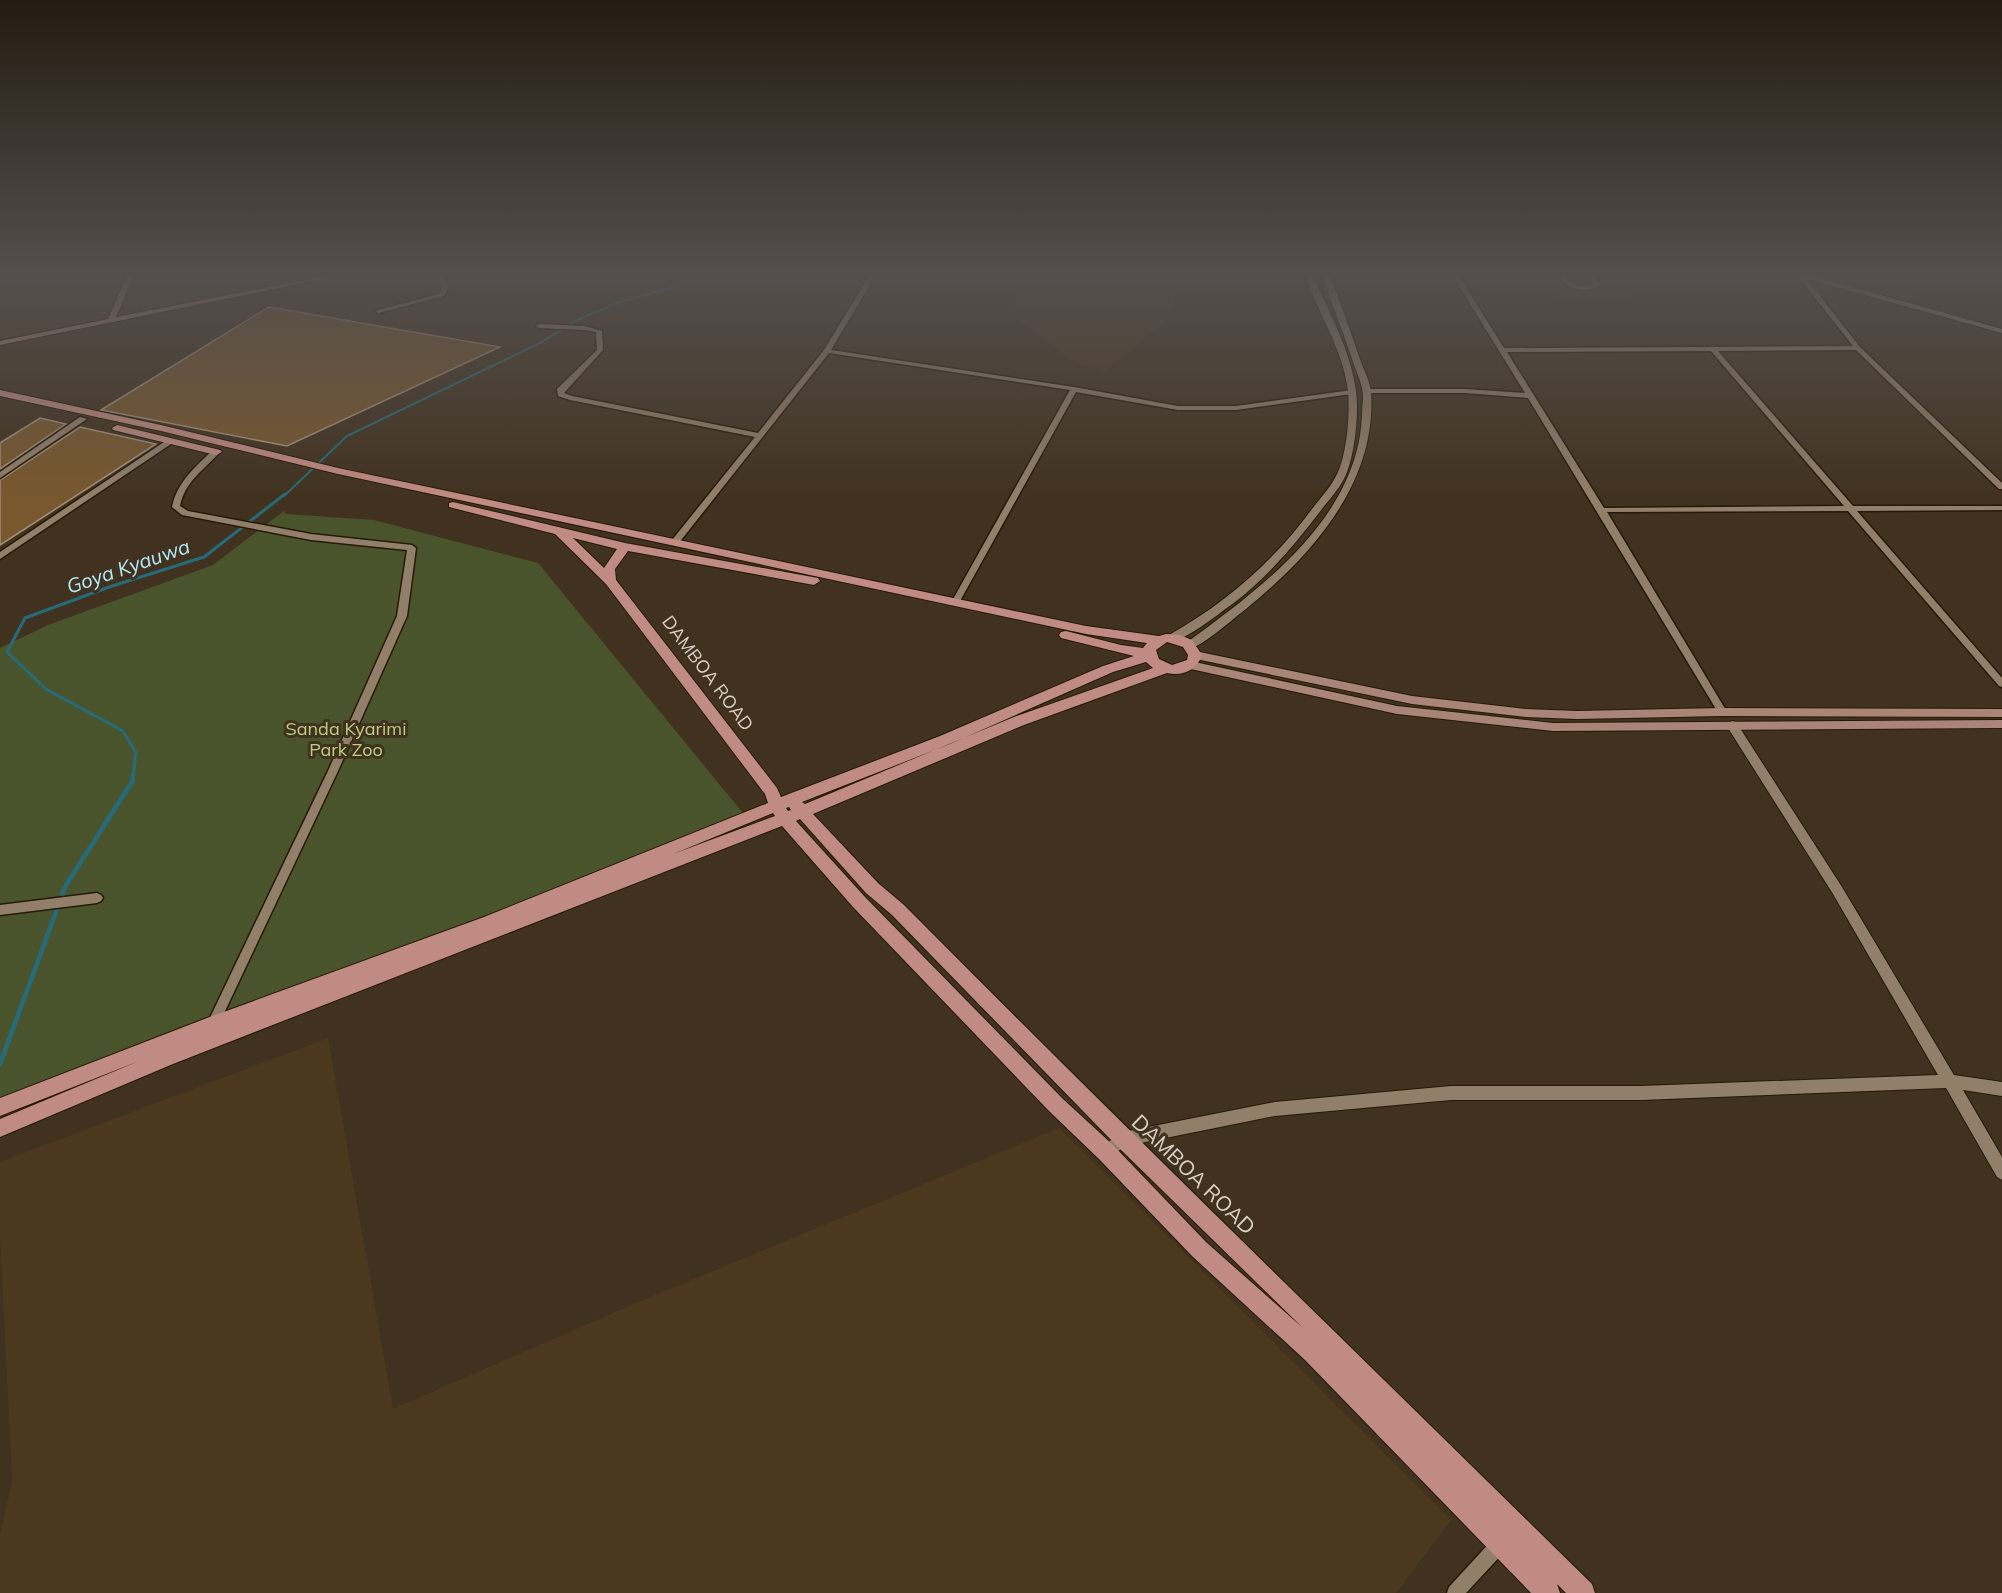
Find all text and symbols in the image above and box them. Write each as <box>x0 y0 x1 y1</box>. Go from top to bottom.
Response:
water label: Goya Kyauwa <box>63 533 193 599</box>
street label: DAMBOA ROAD <box>657 611 759 735</box>
park label: Sanda Kyarimi Park Zoo <box>286 717 406 761</box>
street label: DAMBOA ROAD <box>1127 1109 1261 1239</box>

